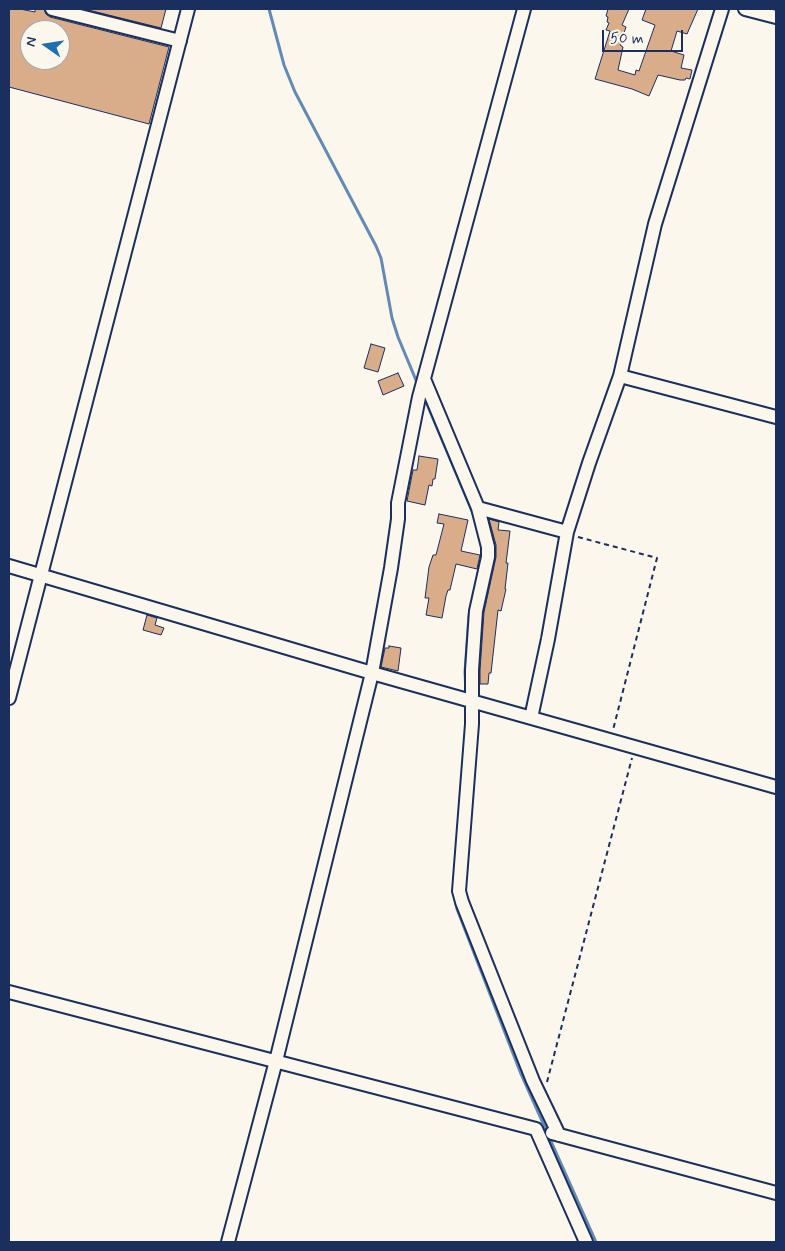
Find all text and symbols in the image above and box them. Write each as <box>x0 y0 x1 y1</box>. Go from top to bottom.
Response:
north arrow <box>20 20 70 70</box>
scale bar <box>605 20 686 52</box>
text: 50 m <box>610 29 644 49</box>
text: N <box>22 35 41 48</box>

